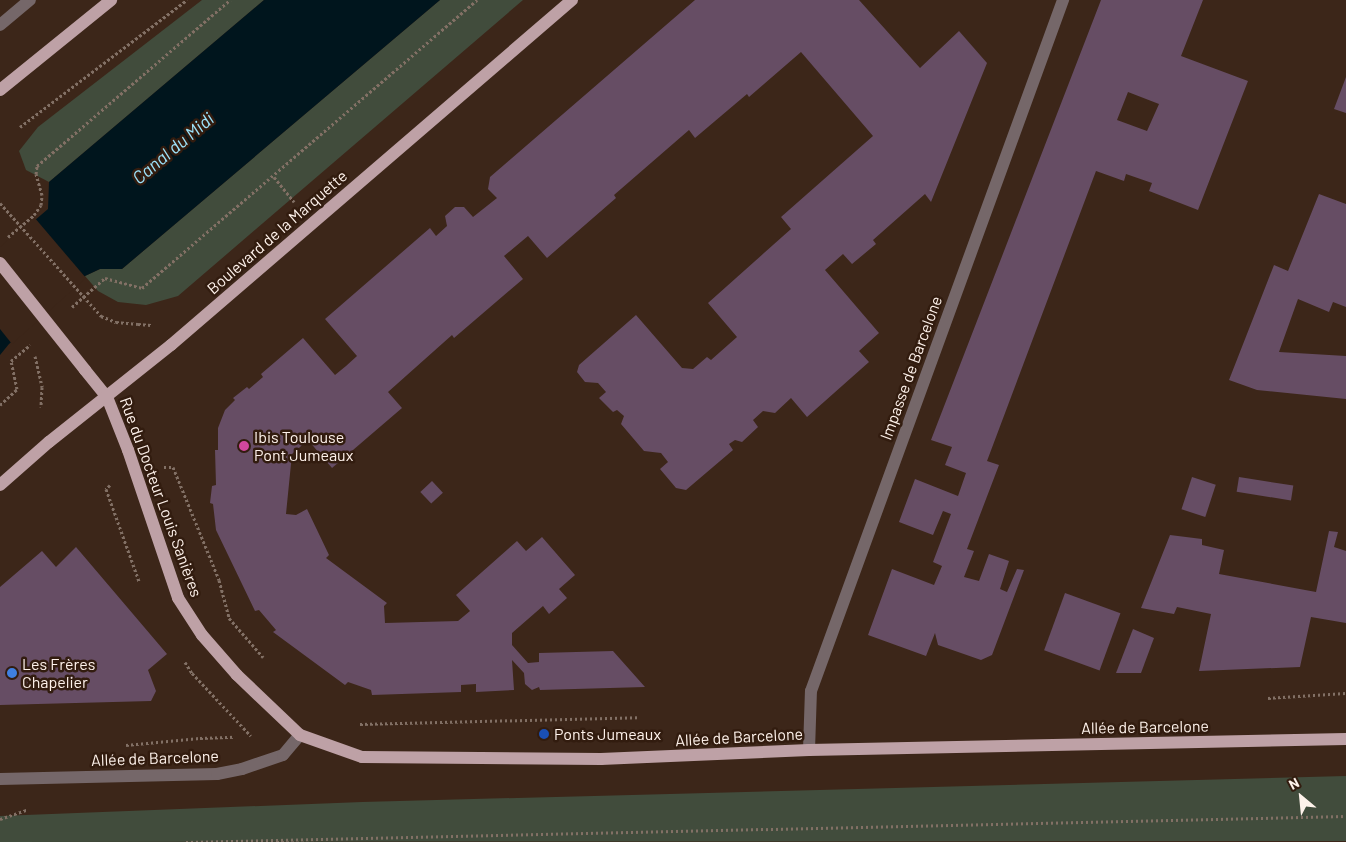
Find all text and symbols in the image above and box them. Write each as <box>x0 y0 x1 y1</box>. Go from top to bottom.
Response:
water label: Canal du Midi <box>128 108 218 188</box>
street label: Boulevard de la Marquette <box>203 166 351 298</box>
street label: Impasse de Barcelone <box>876 293 946 443</box>
street label: Rue du Docteur Louis Sanières <box>116 395 206 599</box>
place label: Ibis Toulouse Pont Jumeaux <box>254 427 353 465</box>
marker: Ibis Toulouse Pont Jumeaux <box>238 440 250 452</box>
place label: Les Frères Chapelier <box>22 654 95 692</box>
marker: Les Frères Chapelier <box>6 667 18 679</box>
street label: Allée de Barcelone <box>1081 716 1209 738</box>
place label: Ponts Jumeaux <box>554 724 661 744</box>
street label: Allée de Barcelone <box>675 724 803 750</box>
marker: Ponts Jumeaux <box>538 728 550 740</box>
street label: Allée de Barcelone <box>91 746 219 770</box>
north arrow <box>1276 772 1326 822</box>
text: N <box>1286 774 1302 793</box>

